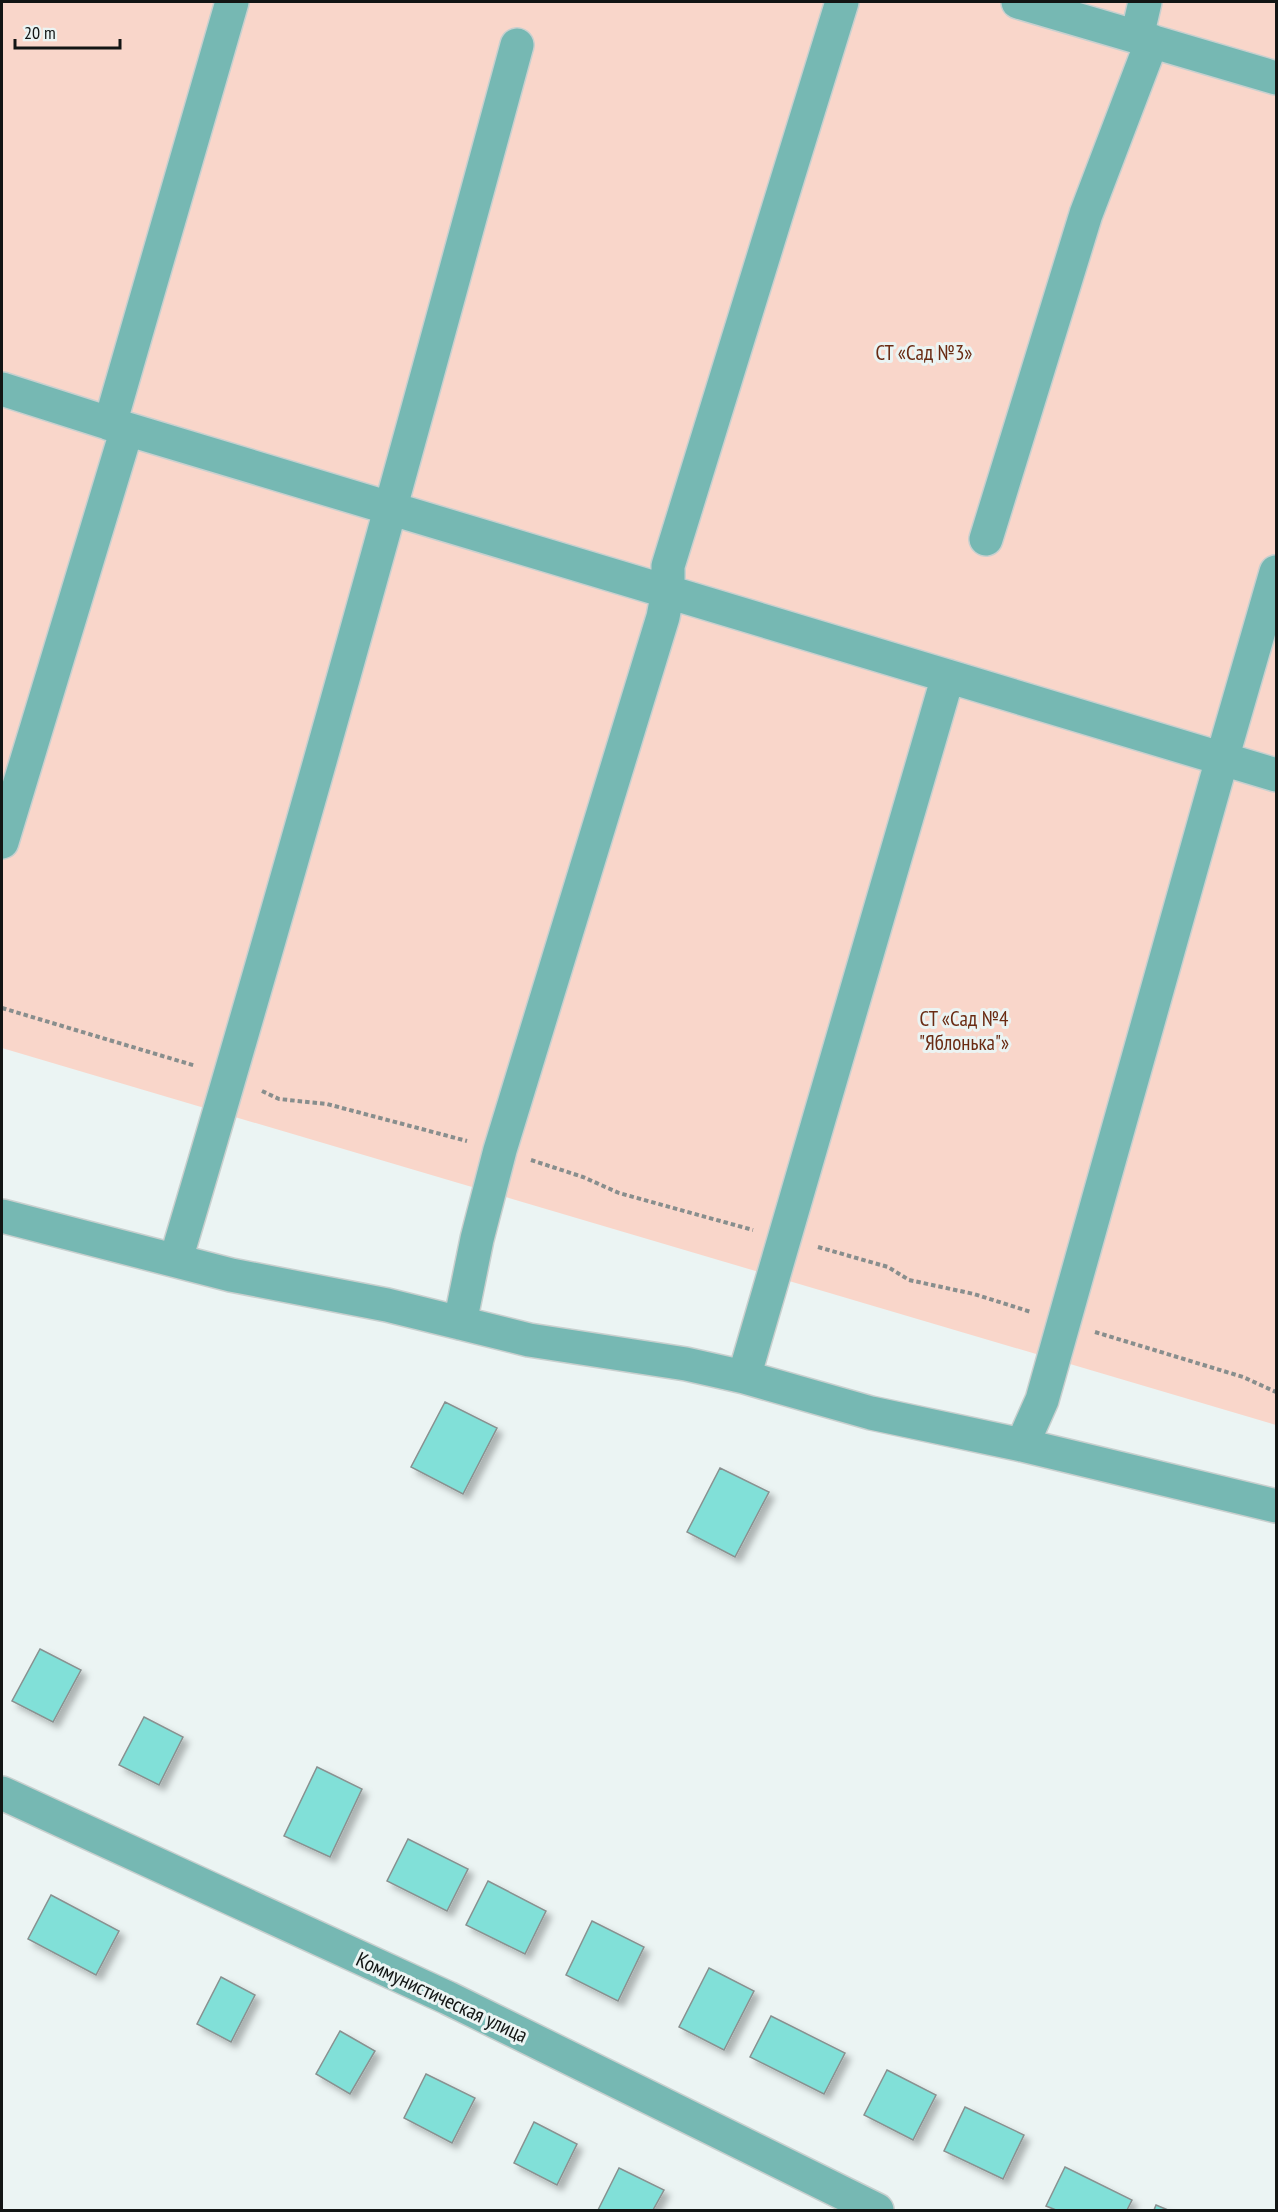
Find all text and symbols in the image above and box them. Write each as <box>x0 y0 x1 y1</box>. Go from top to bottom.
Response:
scale bar <box>15 12 120 50</box>
text: 20 m <box>24 21 56 44</box>
park label: СТ «Сад №3» <box>876 339 972 366</box>
park label: СТ «Сад №4 "Яблонька"» <box>919 1005 1009 1056</box>
street label: Коммунистическая улица <box>352 1945 532 2049</box>

